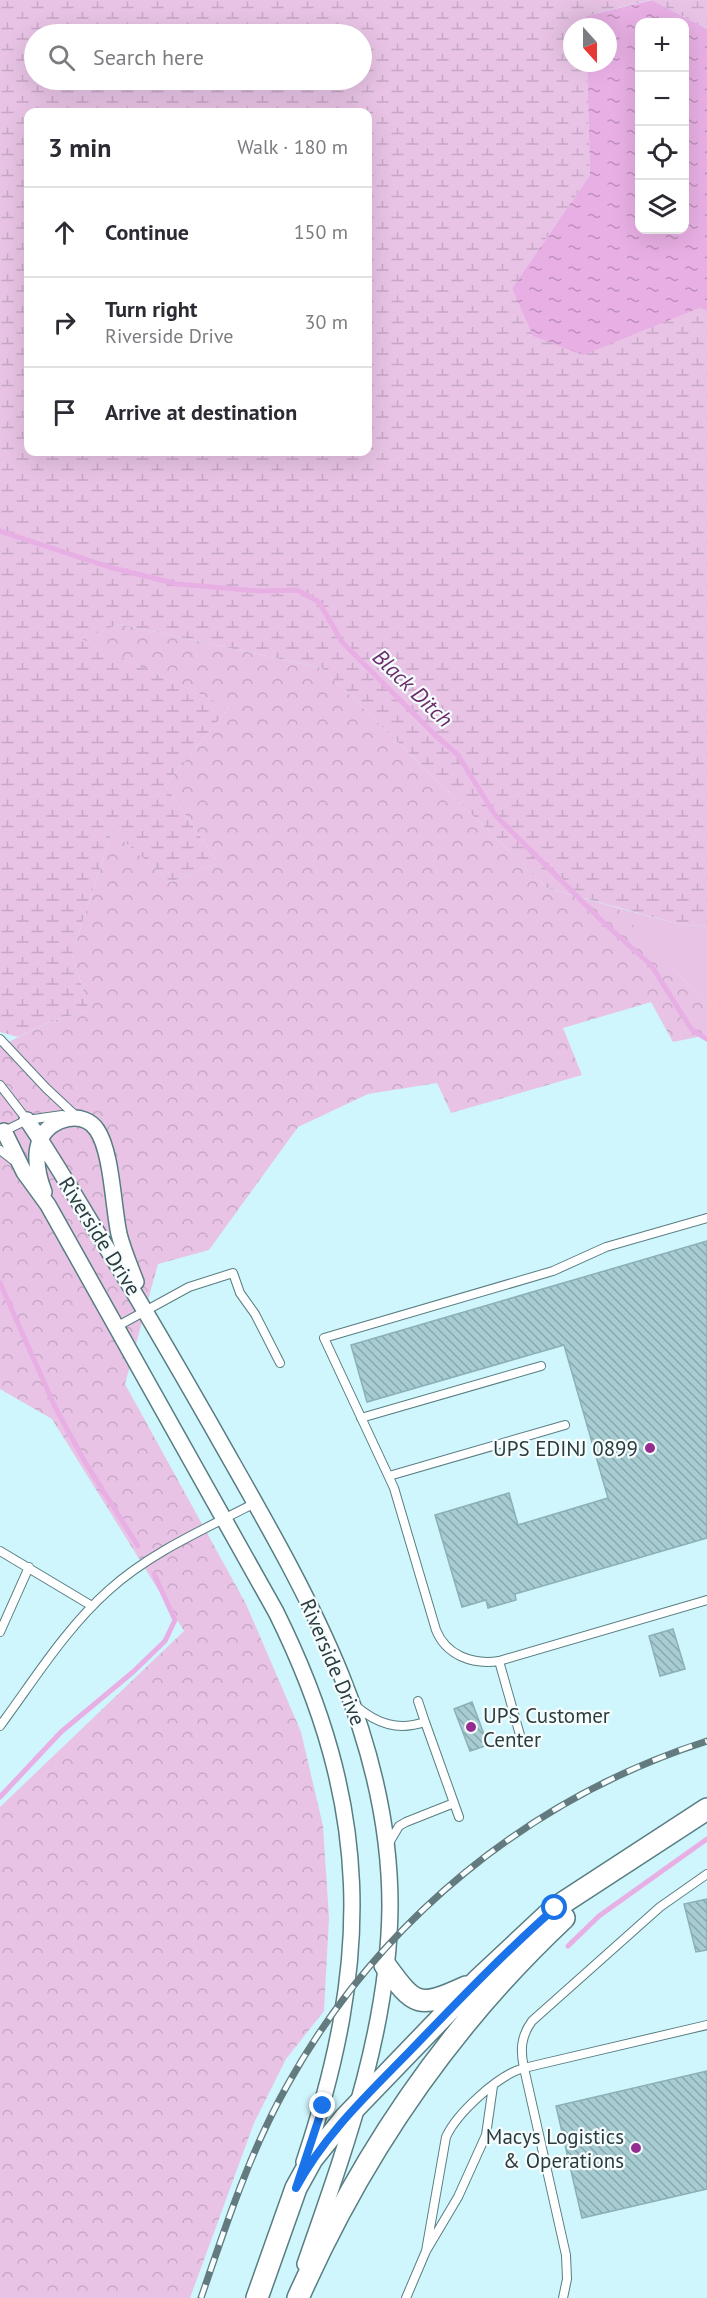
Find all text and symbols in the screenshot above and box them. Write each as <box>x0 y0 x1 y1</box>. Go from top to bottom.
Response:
north arrow <box>563 18 617 72</box>
map controls <box>635 18 689 234</box>
button: + <box>635 18 689 72</box>
search box <box>24 24 372 90</box>
icon: search <box>45 41 78 74</box>
text: Search here <box>93 43 204 71</box>
button: − <box>635 72 689 126</box>
button: locate <box>635 126 689 180</box>
text: 3 min <box>48 131 111 164</box>
text: Walk · 180 m <box>237 134 348 160</box>
button: layers <box>635 180 689 234</box>
icon: ahead <box>48 216 81 249</box>
text: Continue <box>105 218 189 246</box>
text: 150 m <box>294 219 348 245</box>
text: Turn right <box>105 295 197 323</box>
icon: right <box>48 306 81 339</box>
text: 30 m <box>305 309 348 335</box>
text: Riverside Drive <box>105 323 234 349</box>
icon: arrive <box>48 396 81 429</box>
text: Arrive at destination <box>105 398 297 426</box>
water label: Black Ditch <box>367 643 459 733</box>
street label: Riverside Drive <box>53 1172 147 1300</box>
place label: UPS EDINJ 0899 <box>493 1435 638 1462</box>
marker: UPS EDINJ 0899 <box>643 1441 657 1455</box>
street label: Riverside Drive <box>294 1595 372 1729</box>
place label: UPS Customer Center <box>483 1702 610 1753</box>
marker: UPS Customer Center <box>464 1720 478 1734</box>
route start <box>541 1894 567 1920</box>
route end <box>309 2092 335 2118</box>
place label: Macys Logistics & Operations <box>486 2123 624 2174</box>
marker: Macys Logistics & Operations <box>629 2141 643 2155</box>

